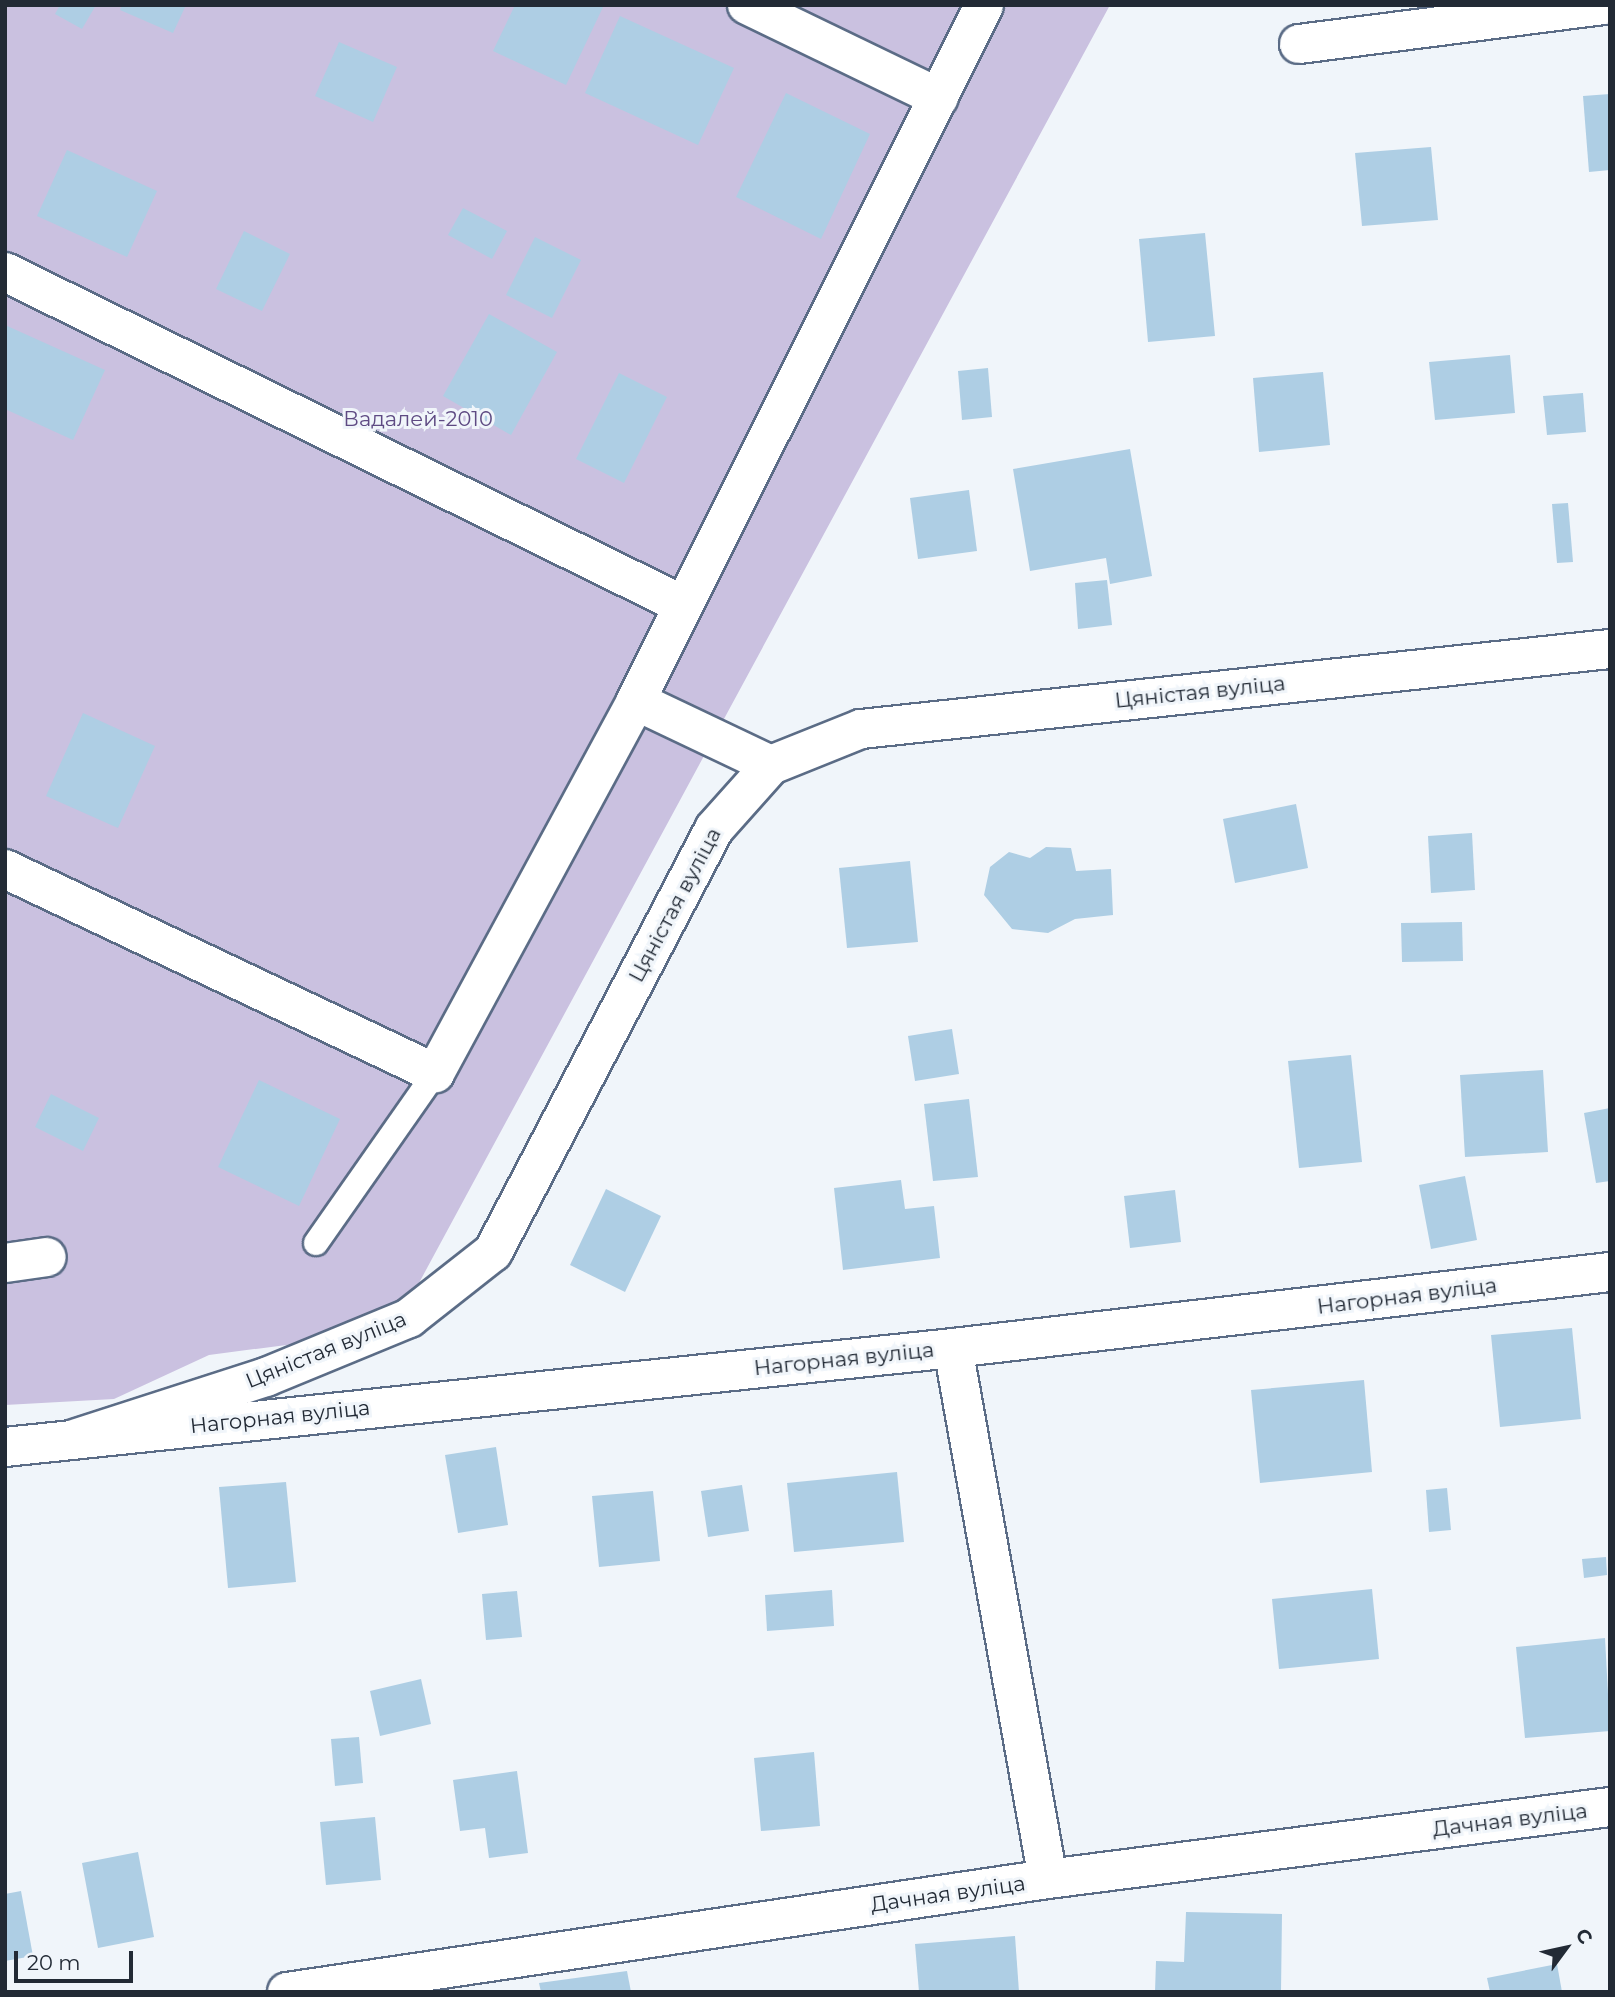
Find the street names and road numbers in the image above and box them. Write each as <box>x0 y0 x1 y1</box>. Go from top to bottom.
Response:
street label: Цяністая вуліца <box>1114 671 1286 713</box>
street label: Цяністая вуліца <box>624 824 726 986</box>
street label: Нагорная вуліца <box>1316 1272 1498 1320</box>
street label: Цяністая вуліца <box>242 1306 410 1394</box>
street label: Нагорная вуліца <box>753 1337 935 1381</box>
street label: Нагорная вуліца <box>189 1395 371 1439</box>
street label: Дачная вуліца <box>1431 1798 1589 1842</box>
street label: Дачная вуліца <box>869 1871 1027 1917</box>

